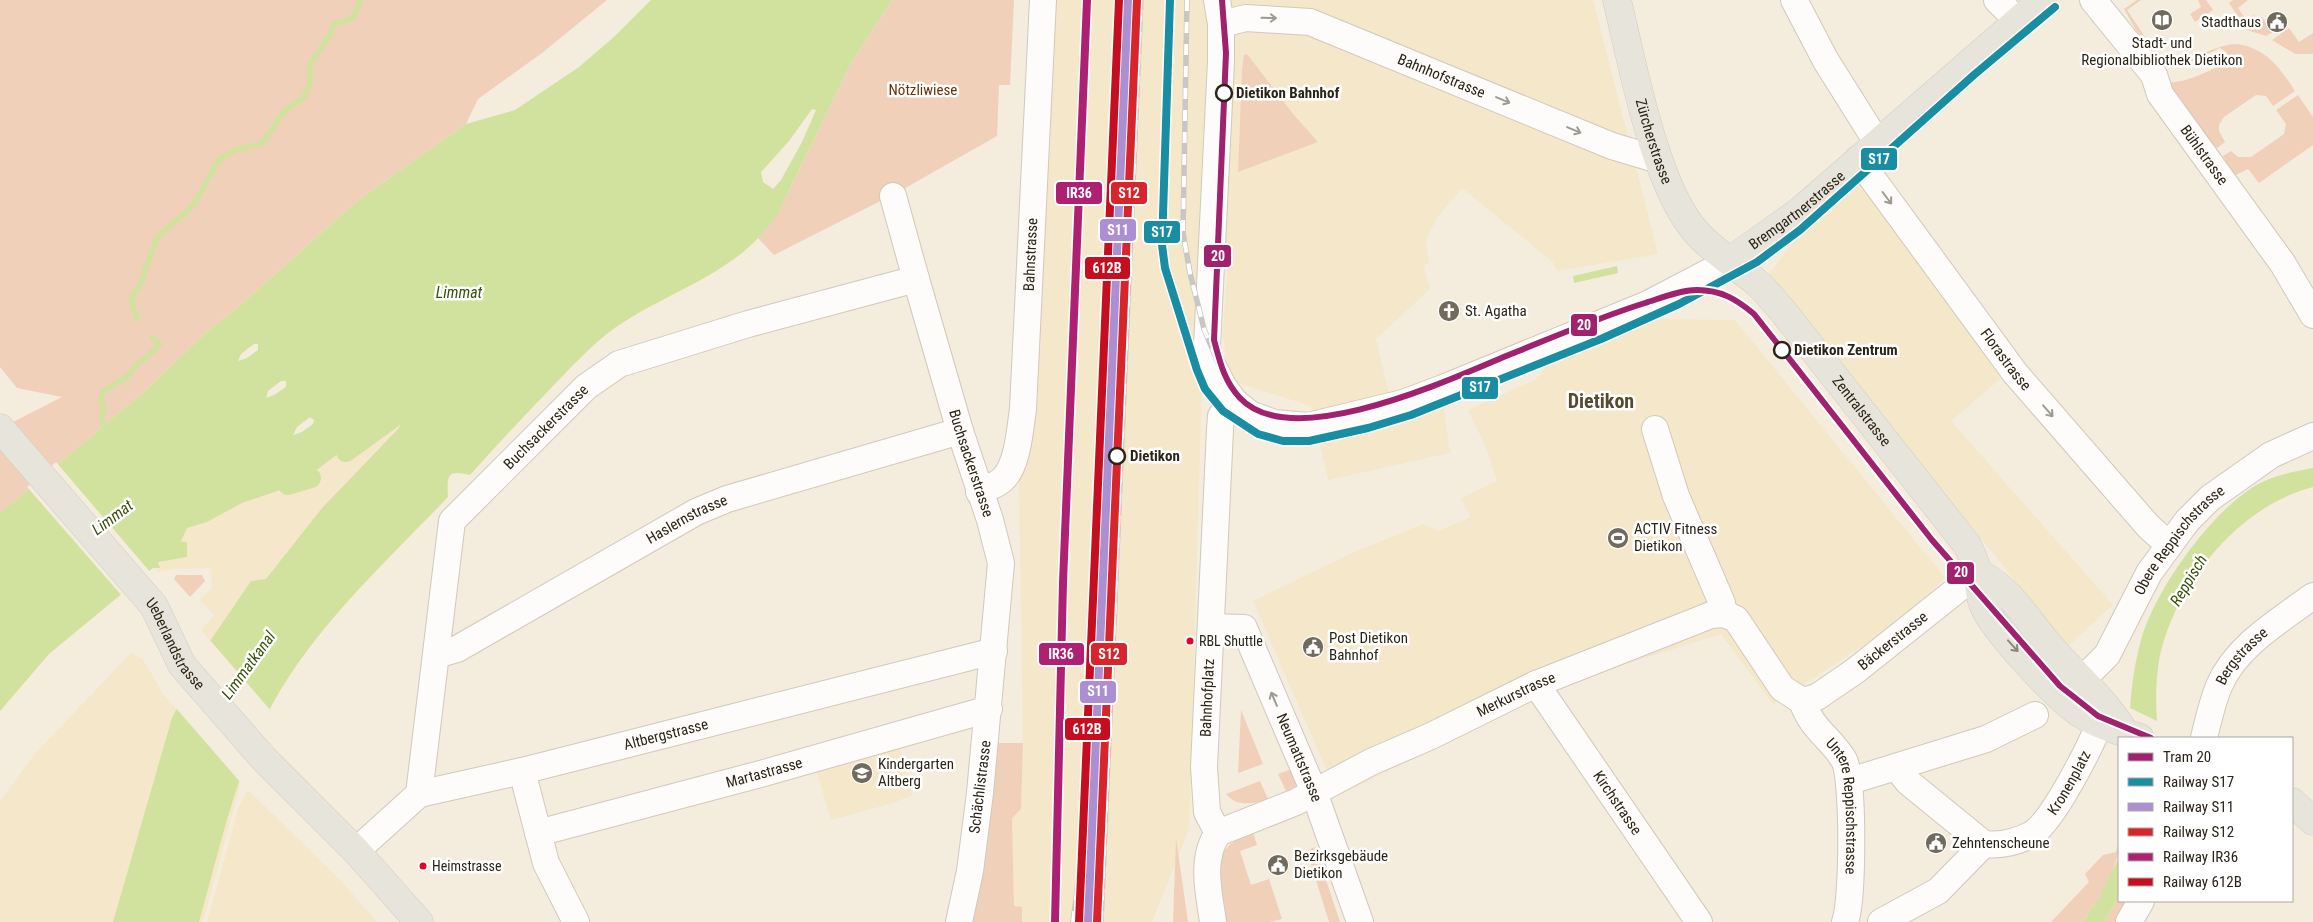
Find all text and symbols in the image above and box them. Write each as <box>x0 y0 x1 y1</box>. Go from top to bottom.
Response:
library icon: Stadt- und Regionalbibliothek Dietikon <box>2150 8 2174 32</box>
public building icon: Stadthaus <box>2265 10 2289 34</box>
one-way arrow <box>1260 13 1276 23</box>
place label: Stadthaus <box>2201 13 2261 31</box>
place label: Stadt- und Regionalbibliothek Dietikon <box>2081 34 2243 69</box>
street label: Bahnhofstrasse <box>1395 50 1488 102</box>
park label: Nötzliwiese <box>889 81 957 99</box>
marker: Dietikon Bahnhof <box>1215 84 1233 102</box>
place label: Dietikon Bahnhof <box>1236 84 1339 102</box>
one-way arrow <box>1495 96 1510 106</box>
street label: Zürcherstrasse <box>1632 97 1676 187</box>
street label: Bühlstrasse <box>2176 122 2232 189</box>
one-way arrow <box>1566 126 1581 136</box>
line badge: S17 <box>1860 147 1898 171</box>
text: S17 <box>1868 151 1890 167</box>
street label: Bremgartnerstrasse <box>1745 167 1849 254</box>
line badge: IR36 <box>1055 181 1103 205</box>
line badge: S12 <box>1110 181 1148 205</box>
text: IR36 <box>1066 185 1092 201</box>
text: S12 <box>1118 185 1140 201</box>
one-way arrow <box>1882 191 1892 205</box>
street label: Bahnstrasse <box>1020 217 1041 292</box>
line badge: S11 <box>1099 218 1137 242</box>
line badge: S17 <box>1143 220 1181 244</box>
text: S11 <box>1107 222 1129 238</box>
text: S17 <box>1151 224 1173 240</box>
line badge: 20 <box>1203 244 1232 268</box>
text: 20 <box>1211 248 1225 264</box>
line badge: 612B <box>1084 256 1131 280</box>
text: 612B <box>1092 260 1122 276</box>
water label: Limmat <box>436 283 483 302</box>
church icon: St. Agatha <box>1437 299 1461 323</box>
place label: St. Agatha <box>1465 302 1527 320</box>
line badge: 20 <box>1570 313 1598 337</box>
text: 20 <box>1577 317 1591 333</box>
street label: Florastrasse <box>1976 325 2035 394</box>
marker: Dietikon Zentrum <box>1773 341 1791 359</box>
place label: Dietikon Zentrum <box>1794 341 1898 359</box>
street label: Zentralstrasse <box>1828 372 1895 450</box>
line badge: S17 <box>1461 376 1499 400</box>
text: S17 <box>1469 379 1491 395</box>
street label: Buchsackerstrasse <box>500 381 592 473</box>
district label: Dietikon <box>1568 389 1634 413</box>
one-way arrow <box>2043 405 2054 418</box>
street label: Buchsackerstrasse <box>945 407 997 519</box>
marker: Dietikon <box>1108 447 1126 465</box>
place label: Dietikon <box>1130 447 1180 465</box>
street label: Obere Reppischstrasse <box>2132 483 2232 601</box>
street label: Haslernstrasse <box>643 491 730 548</box>
water label: Limmat <box>88 496 137 539</box>
place label: ACTIV Fitness Dietikon <box>1634 520 1718 555</box>
sports icon: ACTIV Fitness Dietikon <box>1606 526 1630 550</box>
water label: Reppisch <box>2165 551 2211 609</box>
line badge: 20 <box>1946 561 1975 585</box>
text: 20 <box>1954 564 1968 580</box>
street label: Ueberlandstrasse <box>142 594 208 694</box>
street label: Bäckerstrasse <box>1854 608 1931 674</box>
street label: Bergstrasse <box>2212 624 2271 688</box>
water label: Limmatkanal <box>217 627 280 703</box>
place label: Post Dietikon Bahnhof <box>1329 629 1408 664</box>
place label: RBL Shuttle <box>1199 633 1263 649</box>
public building icon: Post Dietikon Bahnhof <box>1301 635 1325 659</box>
marker: RBL Shuttle <box>1185 636 1195 646</box>
one-way arrow <box>2007 639 2018 652</box>
line badge: IR36 <box>1038 642 1085 666</box>
line badge: S12 <box>1090 642 1128 666</box>
text: IR36 <box>1048 646 1074 662</box>
text: S12 <box>1098 646 1120 662</box>
street label: Bahnhofplatz <box>1196 658 1218 738</box>
street label: Merkurstrasse <box>1474 668 1558 721</box>
line badge: S11 <box>1079 680 1117 704</box>
text: S11 <box>1087 683 1109 699</box>
one-way arrow <box>1269 692 1279 707</box>
street label: Neumattstrasse <box>1273 711 1326 804</box>
street label: Altbergstrasse <box>622 715 710 754</box>
line badge: 612B <box>1064 717 1111 741</box>
text: 612B <box>1072 721 1102 737</box>
street label: Untere Reppischstrasse <box>1822 734 1860 875</box>
legend <box>2118 737 2293 902</box>
street label: Schächlistrasse <box>965 739 995 835</box>
street label: Kronenplatz <box>2044 748 2095 818</box>
text: Tram 20 <box>2163 748 2211 766</box>
street label: Martastrasse <box>724 754 804 792</box>
place label: Kindergarten Altberg <box>878 755 954 790</box>
school or university icon: Kindergarten Altberg <box>850 761 874 785</box>
street label: Kirchstrasse <box>1589 767 1646 838</box>
text: Railway S17 <box>2163 773 2234 791</box>
text: Railway S11 <box>2163 798 2234 816</box>
text: Railway S12 <box>2163 823 2234 841</box>
public building icon: Zehntenscheune <box>1924 831 1948 855</box>
place label: Zehntenscheune <box>1952 834 2050 852</box>
place label: Bezirksgebäude Dietikon <box>1294 847 1388 882</box>
text: Railway IR36 <box>2163 848 2238 866</box>
public building icon: Bezirksgebäude Dietikon <box>1266 853 1290 877</box>
place label: Heimstrasse <box>432 858 502 874</box>
marker: Heimstrasse <box>418 861 428 871</box>
text: Railway 612B <box>2163 873 2242 891</box>

